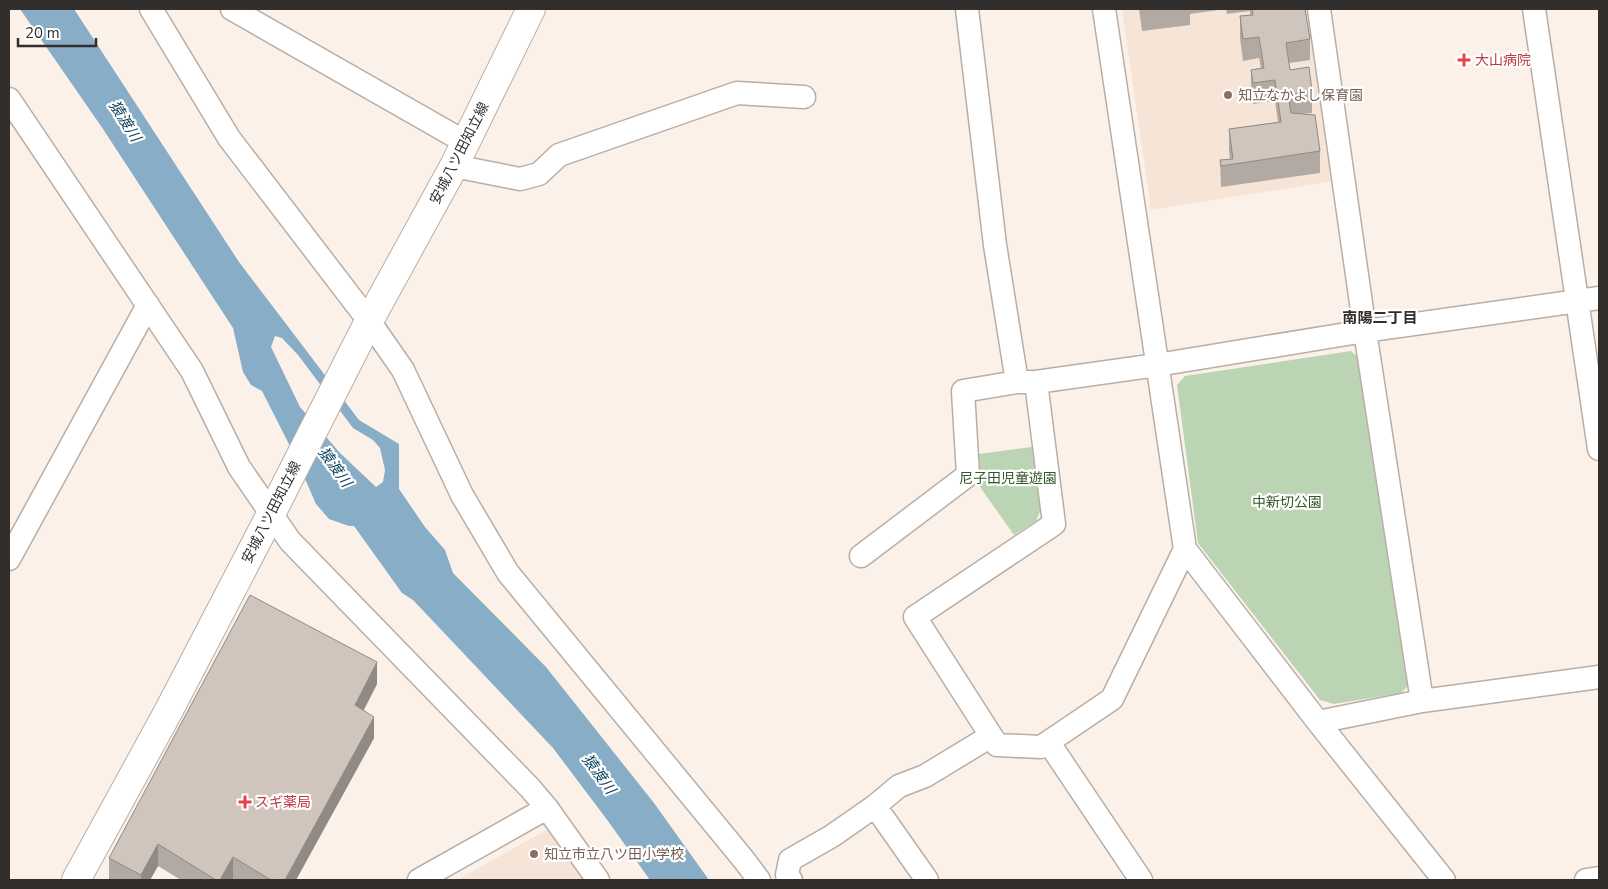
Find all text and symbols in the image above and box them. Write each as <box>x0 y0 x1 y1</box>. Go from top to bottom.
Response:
scale bar <box>18 15 95 47</box>
text: 20 m <box>25 23 60 43</box>
place label: 大山病院 <box>1475 51 1531 70</box>
marker: 大山病院 <box>1457 53 1471 67</box>
place label: 知立なかよし保育園 <box>1238 86 1363 105</box>
marker: 知立なかよし保育園 <box>1222 89 1234 101</box>
water label: 猿渡川 <box>105 97 146 147</box>
street label: 安城八ツ田知立線 <box>426 99 493 207</box>
district label: 南陽二丁目 <box>1342 308 1418 328</box>
water label: 猿渡川 <box>314 443 357 493</box>
street label: 安城八ツ田知立線 <box>238 458 305 566</box>
park label: 尼子田児童遊園 <box>959 469 1057 488</box>
park label: 中新切公園 <box>1252 493 1322 512</box>
water label: 猿渡川 <box>578 750 621 800</box>
place label: スギ薬局 <box>255 793 311 812</box>
marker: スギ薬局 <box>239 796 251 808</box>
place label: 知立市立八ツ田小学校 <box>544 845 684 864</box>
marker: 知立市立八ツ田小学校 <box>528 848 540 860</box>

